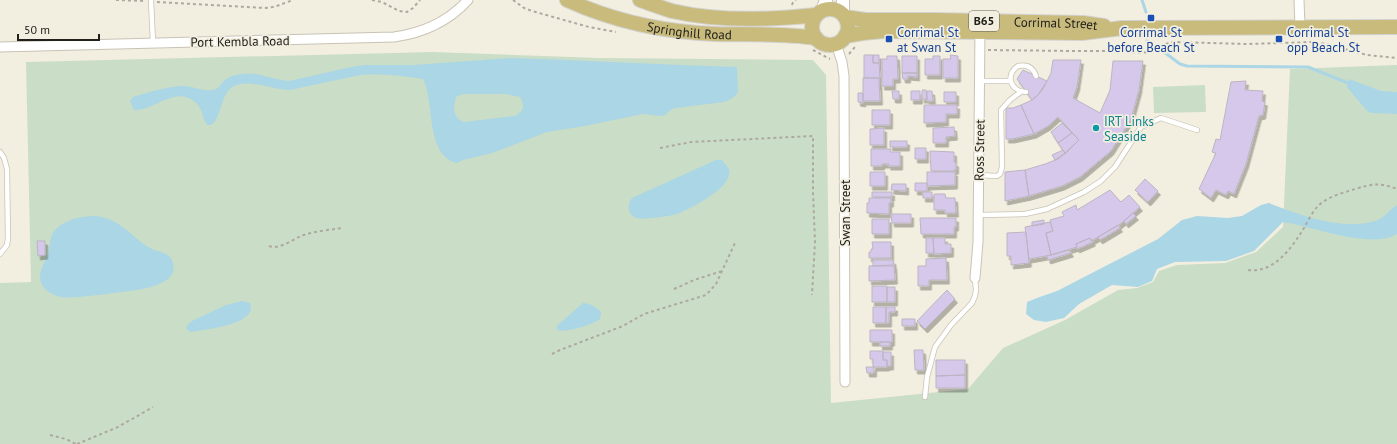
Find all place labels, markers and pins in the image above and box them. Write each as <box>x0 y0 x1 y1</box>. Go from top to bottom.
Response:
marker: Corrimal St before Beach St <box>1146 13 1156 23</box>
place label: Corrimal St at Swan St <box>897 24 959 56</box>
place label: Corrimal St before Beach St <box>1107 24 1195 56</box>
place label: Corrimal St opp Beach St <box>1287 24 1360 56</box>
marker: Corrimal St at Swan St <box>884 34 894 44</box>
marker: Corrimal St opp Beach St <box>1274 34 1284 44</box>
place label: IRT Links Seaside <box>1104 113 1154 145</box>
marker: IRT Links Seaside <box>1091 123 1101 133</box>

